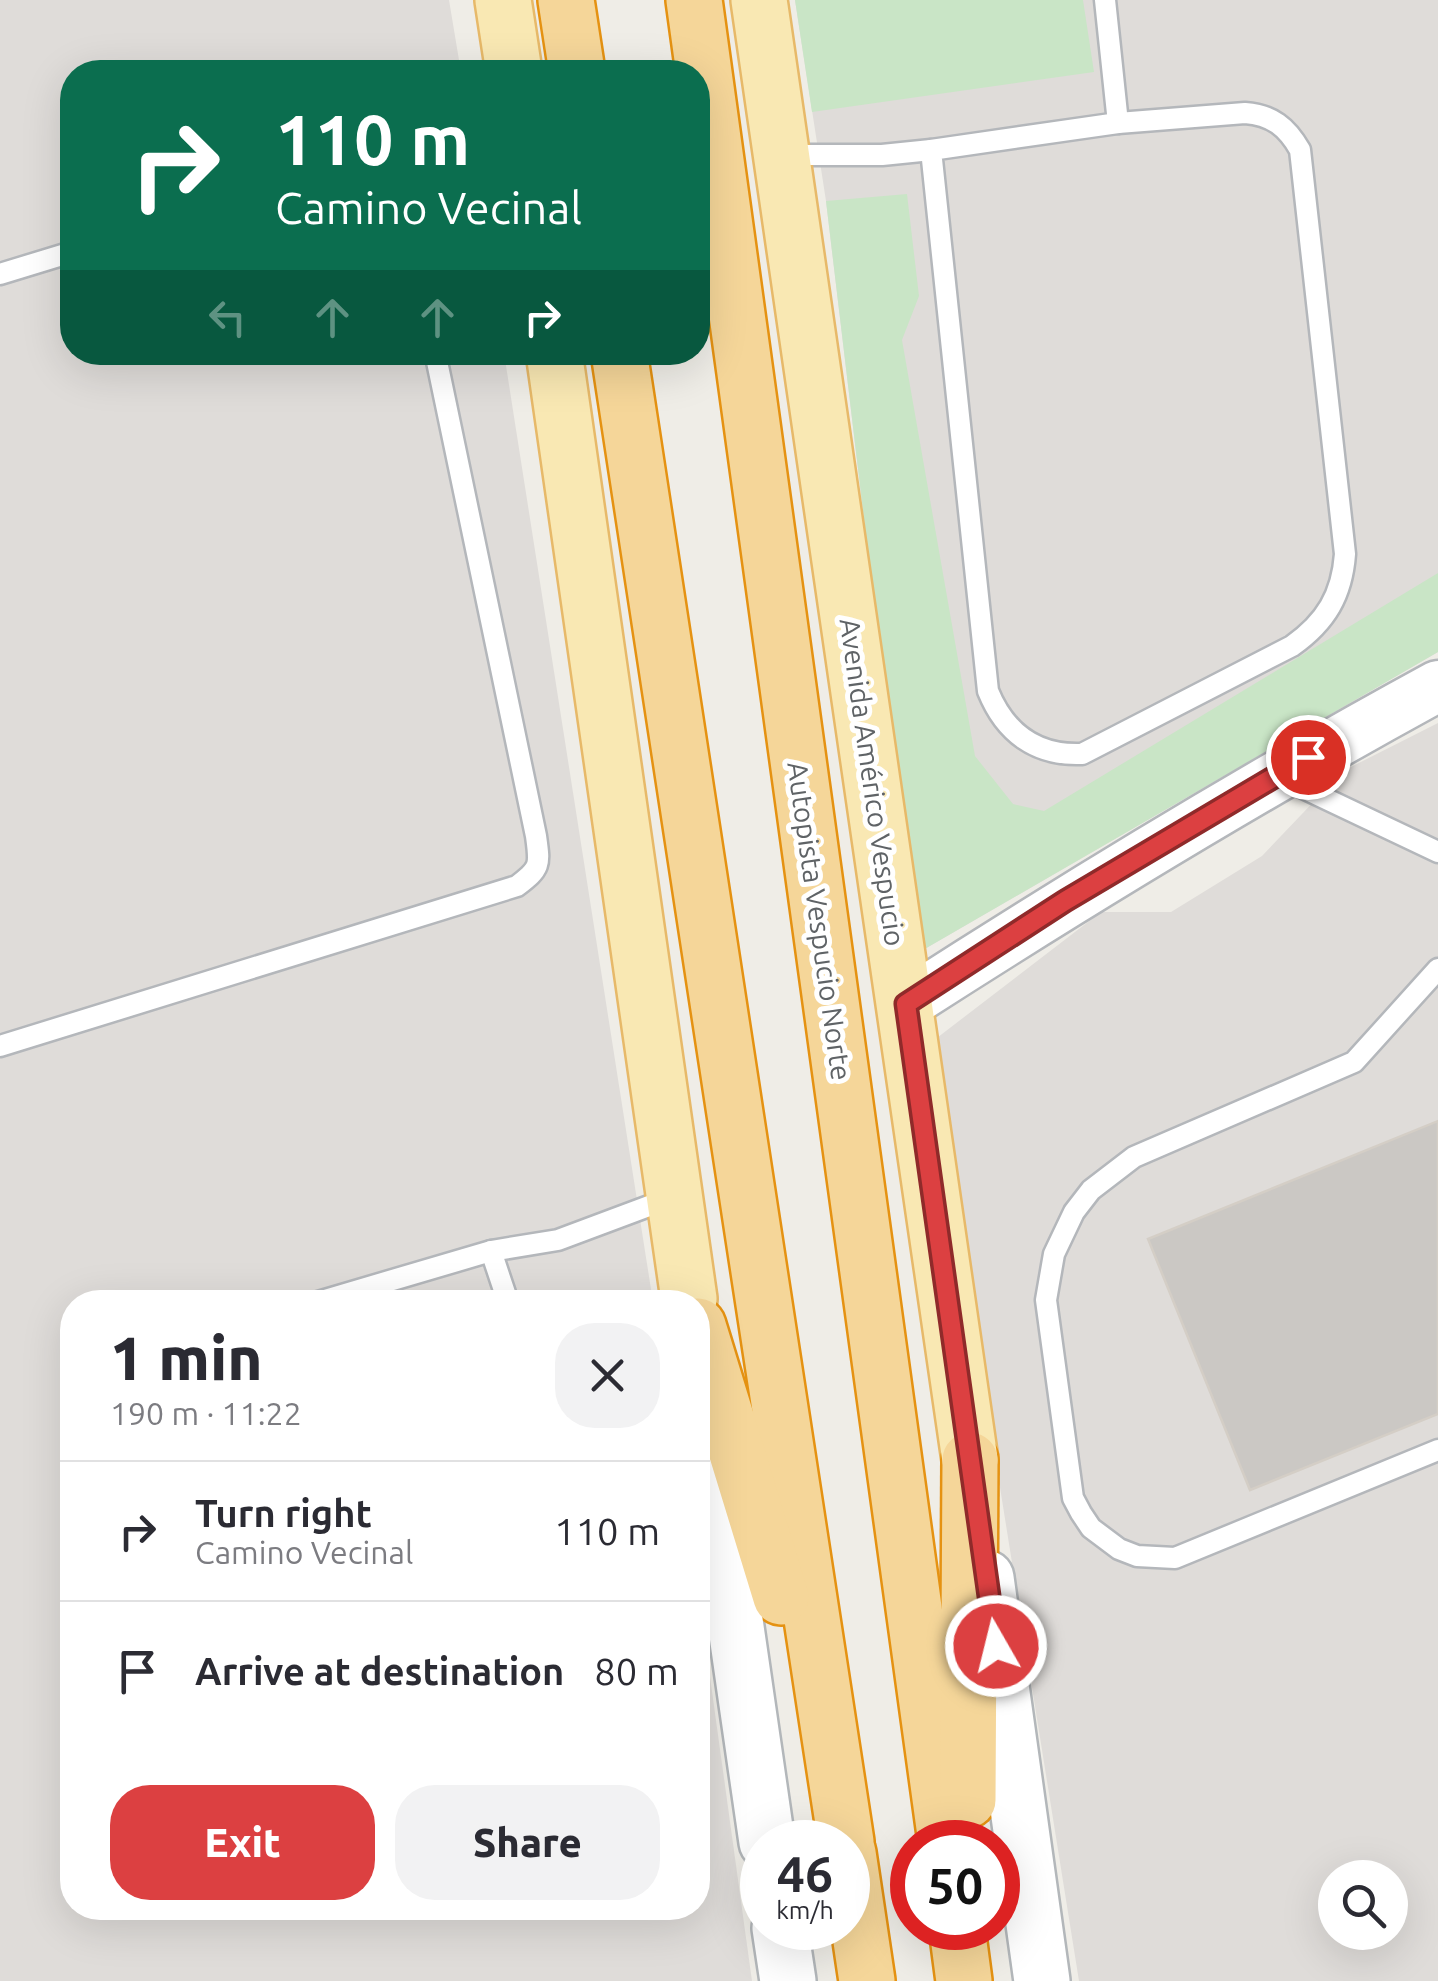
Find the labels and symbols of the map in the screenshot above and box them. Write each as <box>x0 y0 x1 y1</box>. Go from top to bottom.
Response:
street label: Avenida Américo Vespucio <box>835 616 911 948</box>
pin <box>1266 715 1351 800</box>
street label: Autopista Vespucio Norte <box>782 760 858 1082</box>
position arrow <box>944 1594 1048 1698</box>
speed limit sign: 50 <box>890 1820 1020 1950</box>

